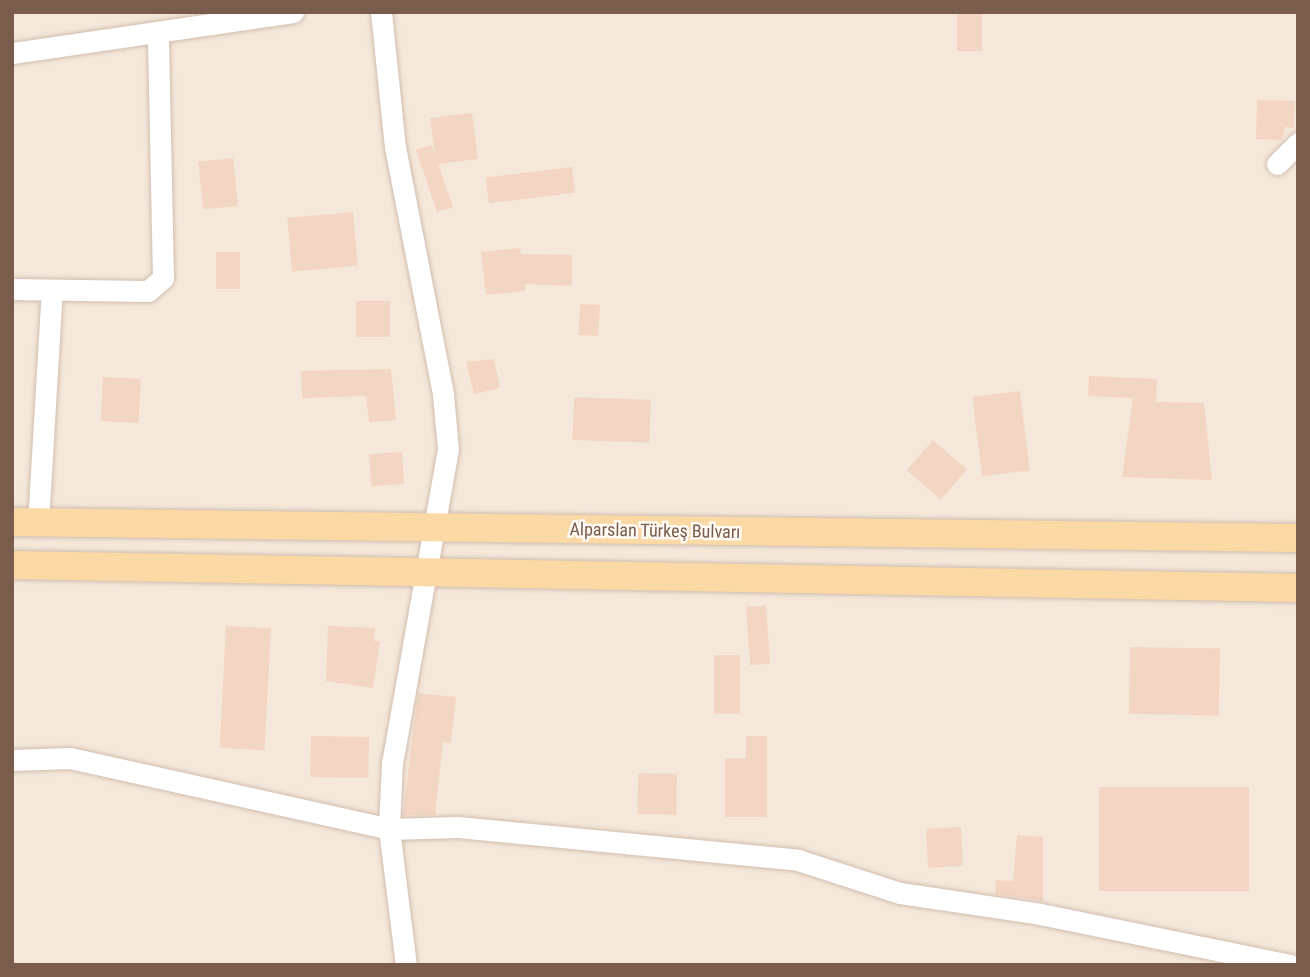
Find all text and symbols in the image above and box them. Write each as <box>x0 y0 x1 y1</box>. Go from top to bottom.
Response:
street label: Alparslan Türkeş Bulvarı <box>569 519 741 543</box>

